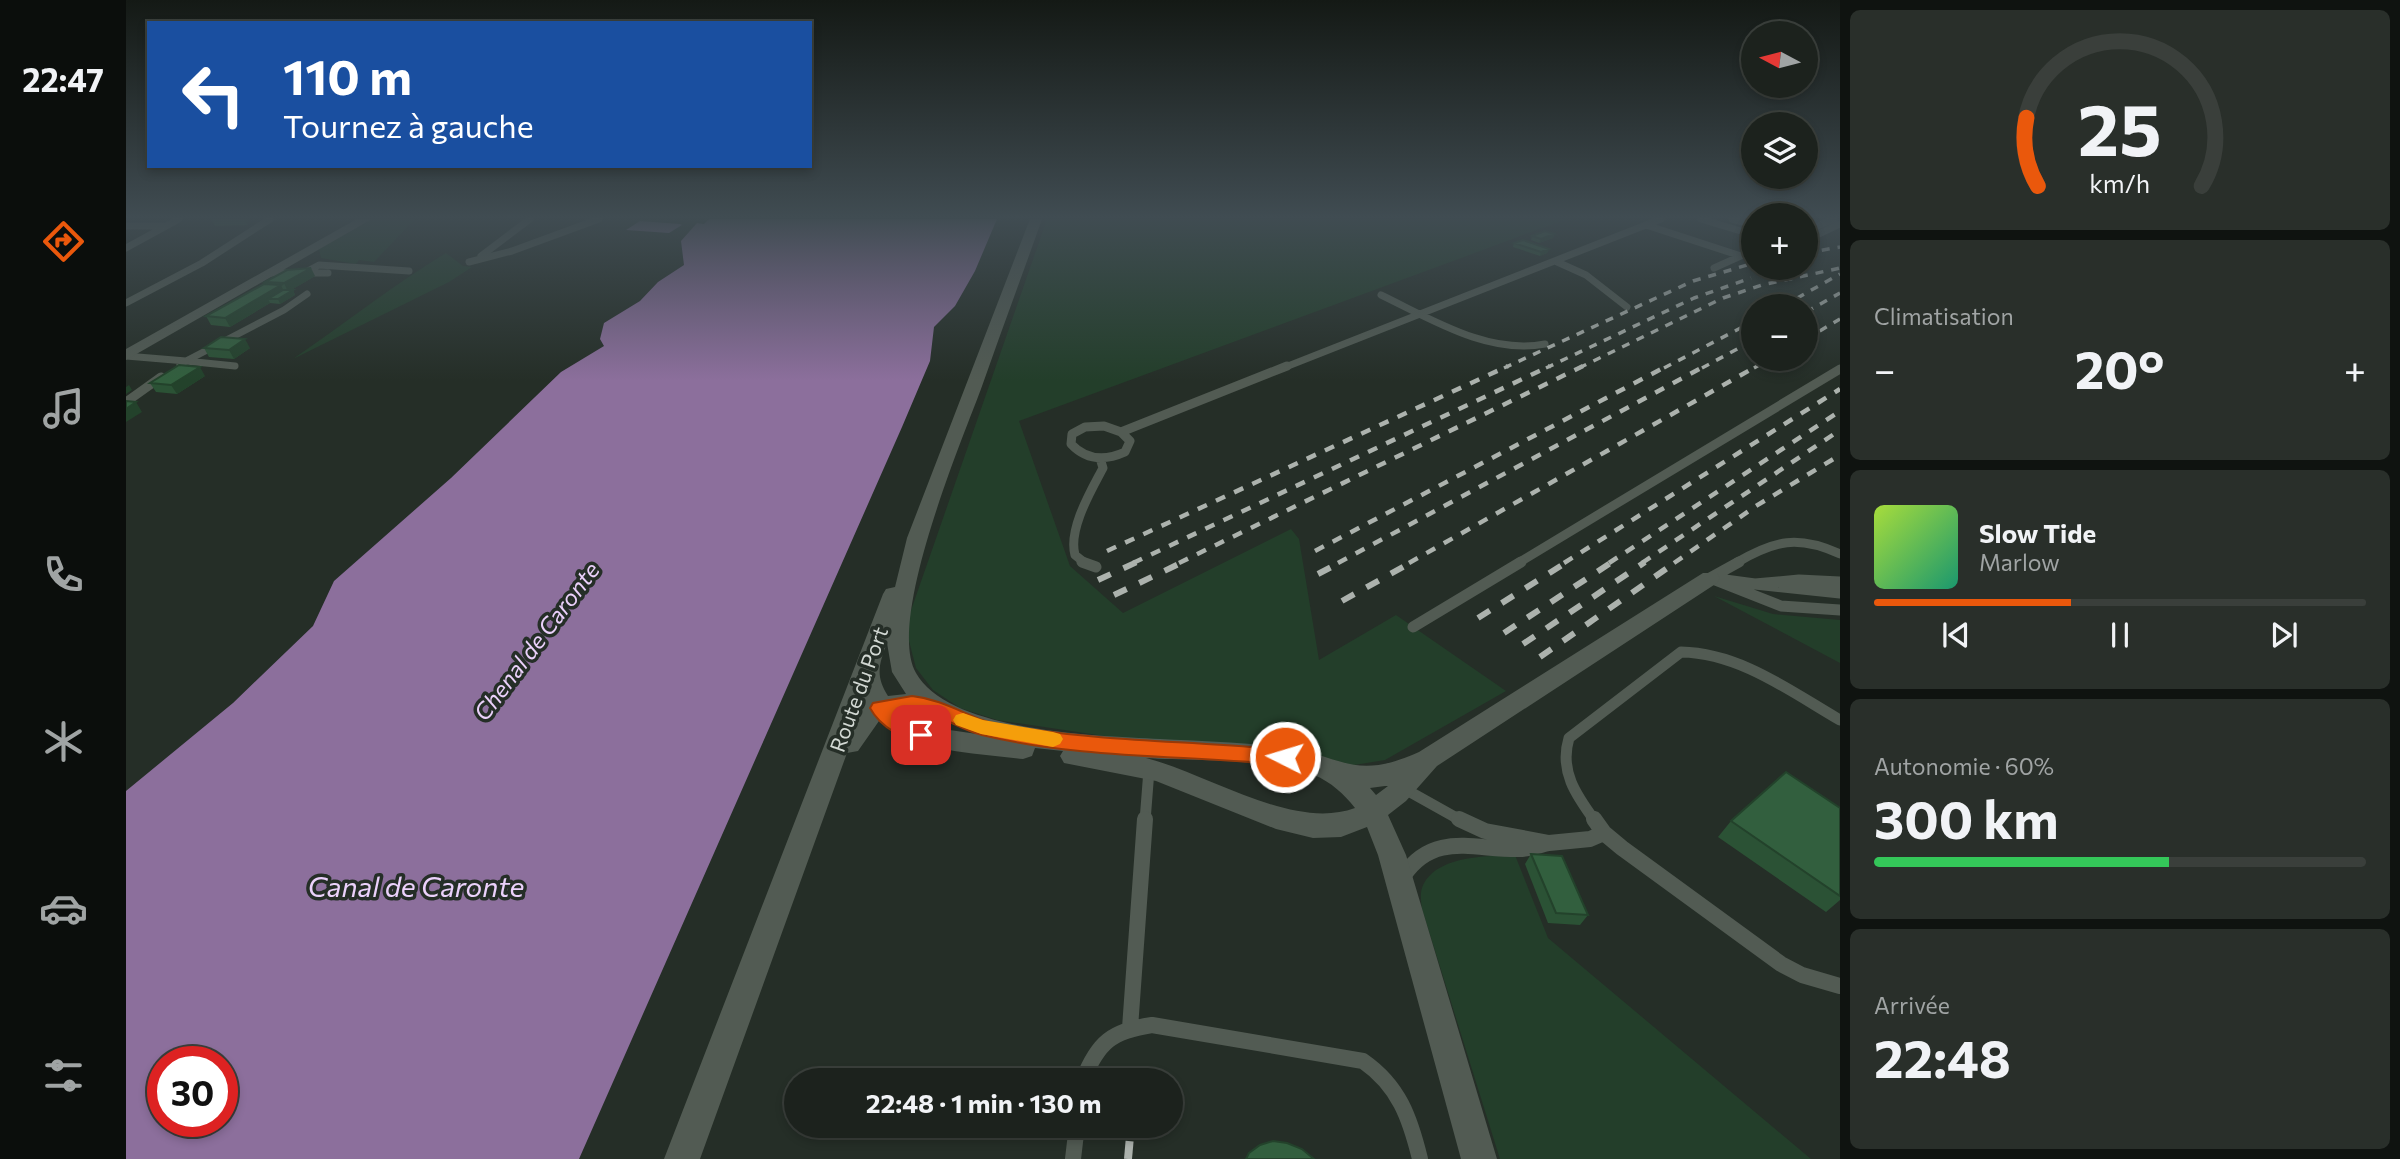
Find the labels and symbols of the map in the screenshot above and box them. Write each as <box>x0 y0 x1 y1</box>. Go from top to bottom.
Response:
north arrow <box>1741 21 1818 98</box>
water label: Chenal de Caronte <box>467 556 605 726</box>
street label: Route du Port <box>824 623 892 755</box>
pin <box>891 705 951 765</box>
position arrow <box>1248 720 1322 794</box>
water label: Canal de Caronte <box>308 869 525 903</box>
speed limit sign: 30 <box>147 1046 238 1137</box>

